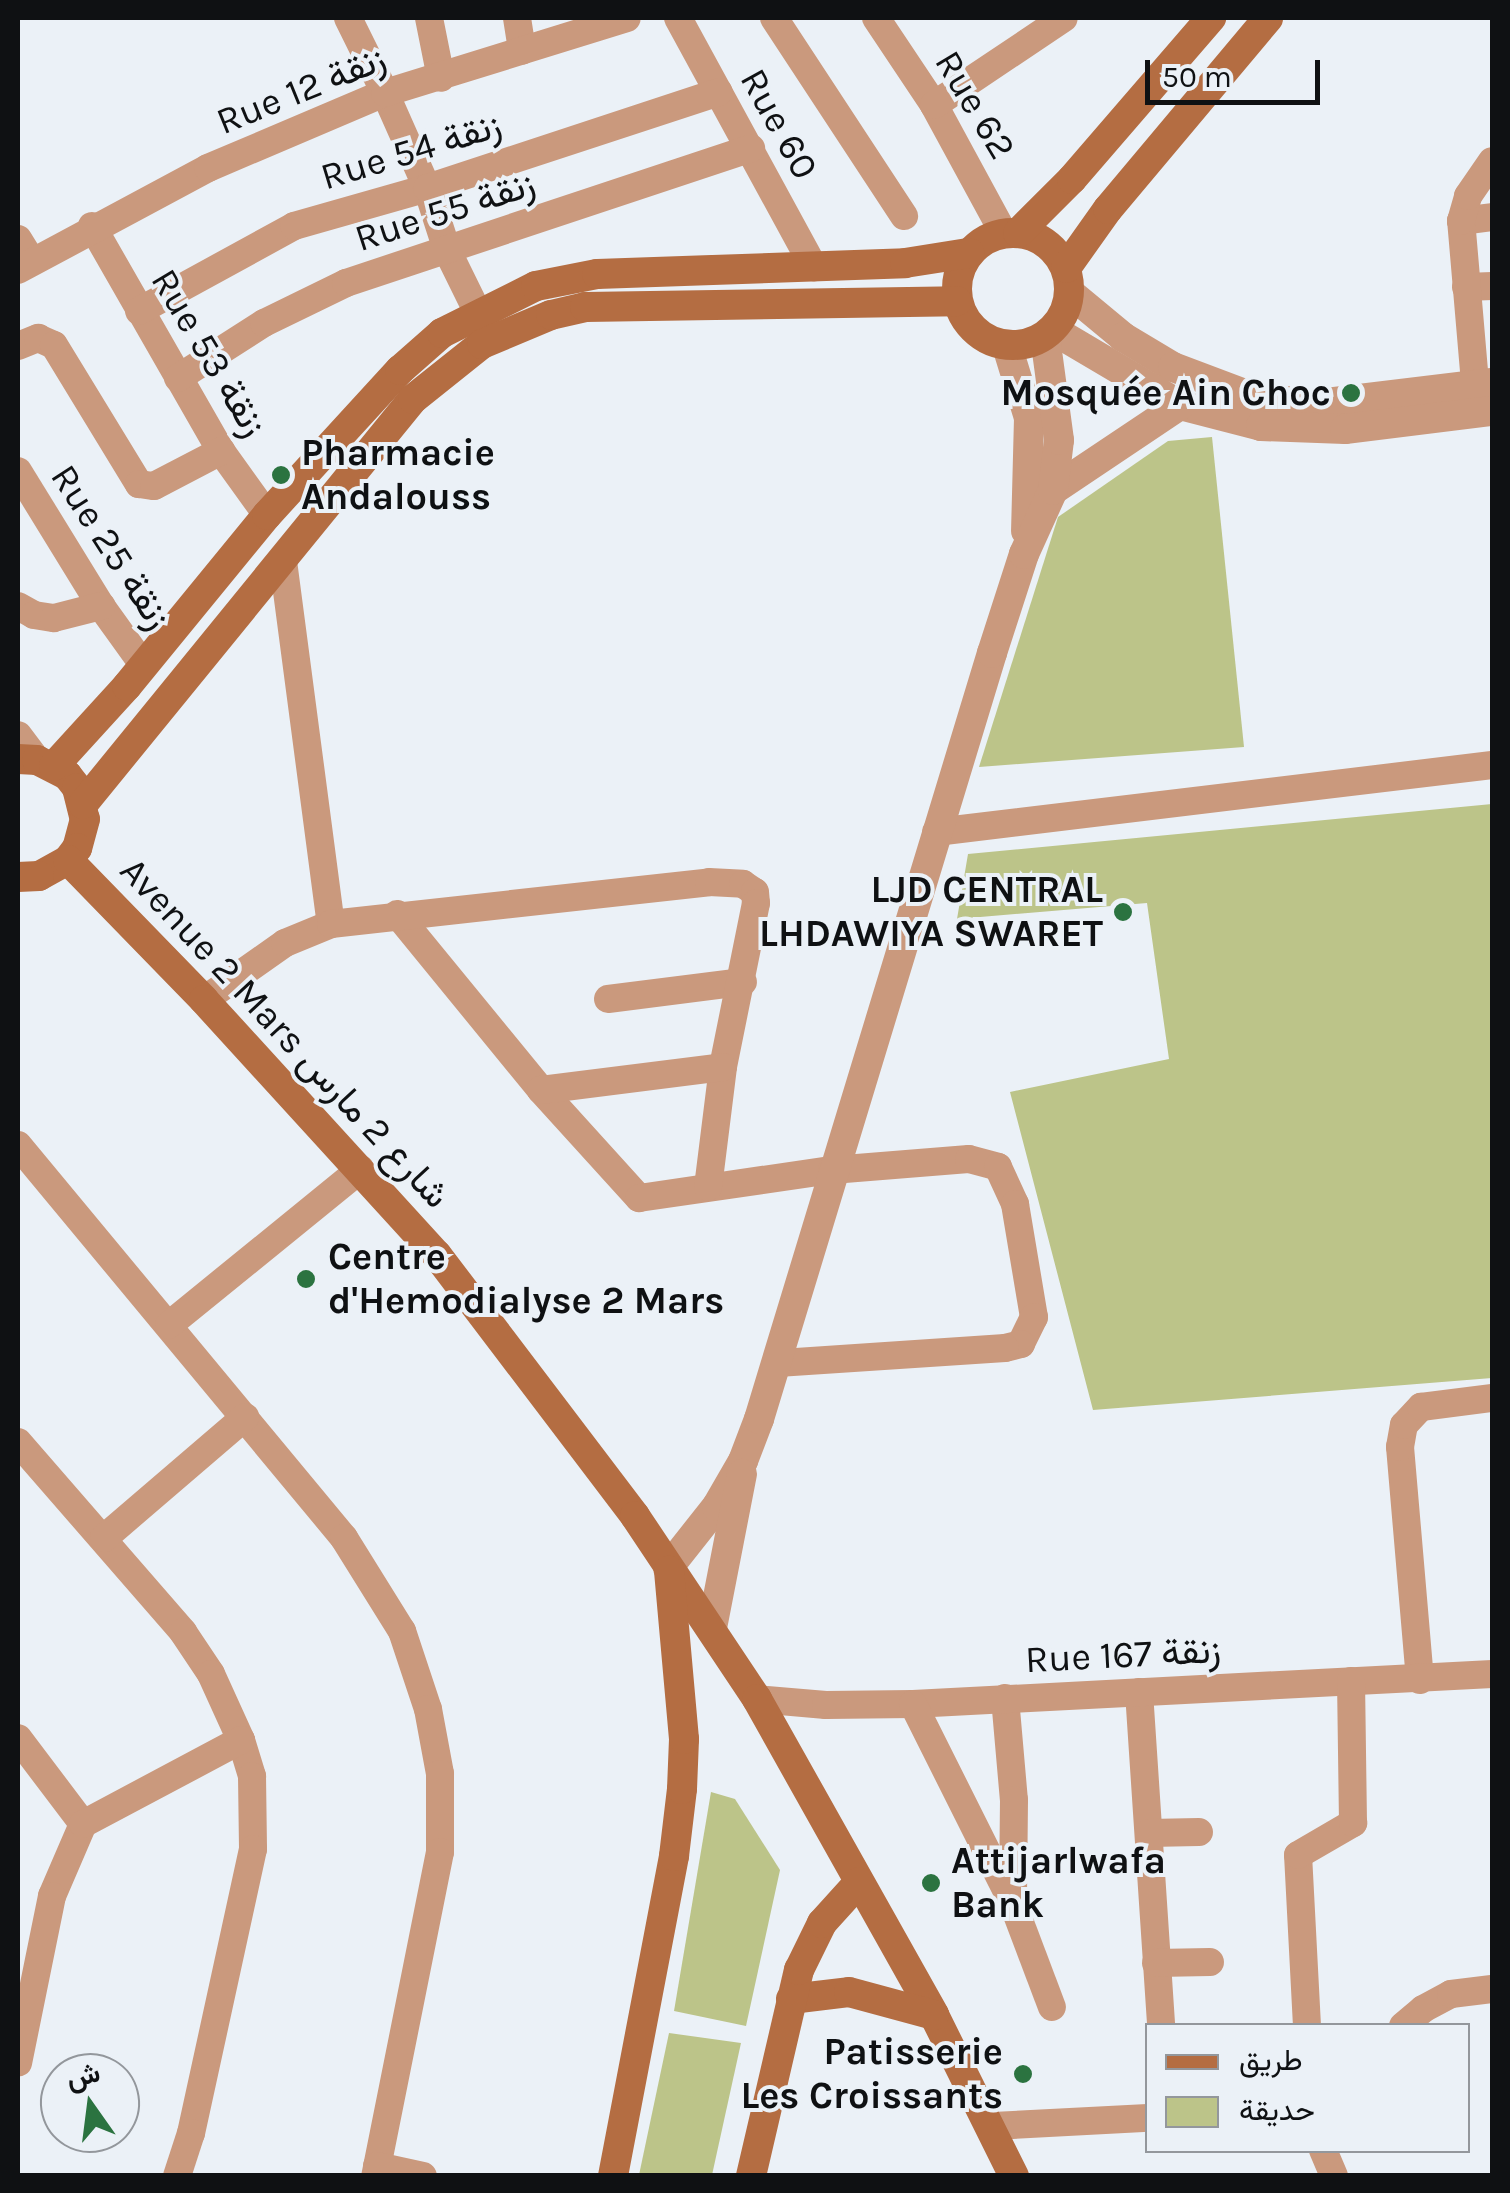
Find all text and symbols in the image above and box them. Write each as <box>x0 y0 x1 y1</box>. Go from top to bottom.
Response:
street label: Rue 12 زنقة <box>210 35 392 145</box>
scale bar <box>1150 40 1325 102</box>
street label: Rue 62 <box>925 42 1025 168</box>
text: 50 m <box>1162 59 1232 95</box>
street label: Rue 60 <box>730 61 828 187</box>
street label: Rue 54 زنقة <box>315 102 507 200</box>
street label: Rue 55 زنقة <box>349 160 541 262</box>
street label: Rue 53 زنقة <box>141 261 277 445</box>
place label: Mosquée Ain Choc <box>1000 370 1331 416</box>
marker: Mosquée Ain Choc <box>1340 382 1362 404</box>
place label: Pharmacie Andalouss <box>301 430 495 520</box>
street label: Rue 25 زنقة <box>41 456 181 638</box>
marker: Pharmacie Andalouss <box>270 464 292 486</box>
street label: Avenue 2 Mars شارع 2 مارس <box>111 848 459 1218</box>
place label: LJD CENTRAL LHDAWIYA SWARET <box>759 867 1103 956</box>
marker: LJD CENTRAL LHDAWIYA SWARET <box>1112 901 1134 923</box>
place label: Centre d'Hemodialyse 2 Mars <box>328 1234 724 1324</box>
marker: Centre d'Hemodialyse 2 Mars <box>293 1266 319 1292</box>
street label: Rue 167 زنقة <box>1024 1627 1222 1683</box>
place label: Attijarlwafa Bank <box>951 1838 1166 1928</box>
marker: Attijarlwafa Bank <box>920 1872 942 1894</box>
legend <box>1145 2023 1470 2153</box>
place label: Patisserie Les Croissants <box>740 2029 1003 2118</box>
text: طريق <box>1239 2042 1303 2078</box>
north arrow <box>40 2053 140 2153</box>
text: ش <box>63 2055 103 2095</box>
marker: Patisserie Les Croissants <box>1012 2063 1034 2085</box>
text: حديقة <box>1239 2092 1315 2128</box>

